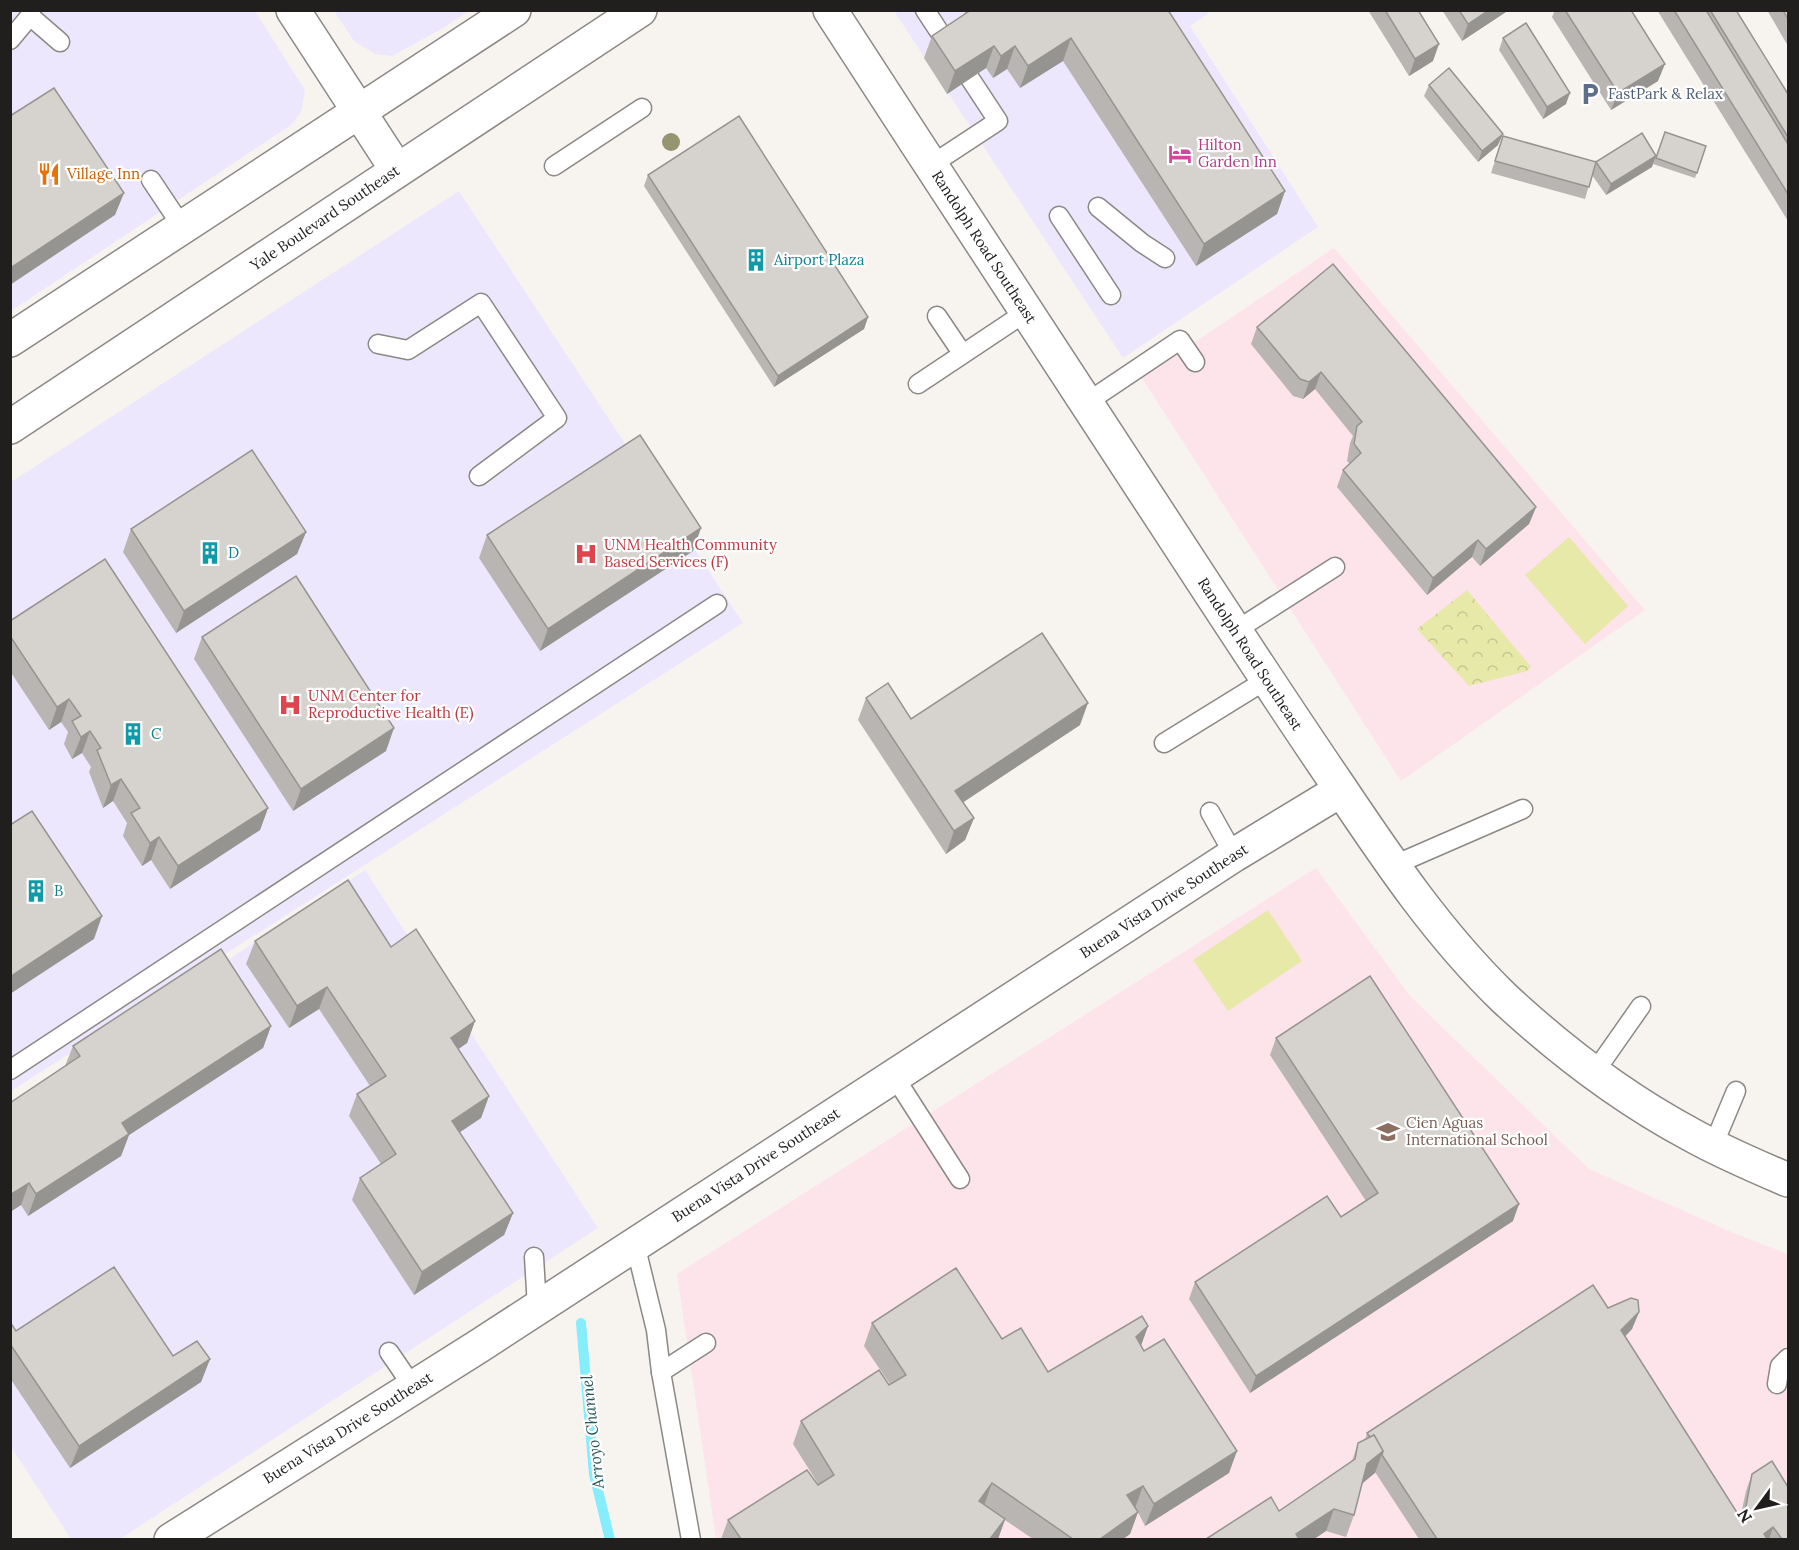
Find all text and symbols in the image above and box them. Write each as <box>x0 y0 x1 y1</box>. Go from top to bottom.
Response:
parking icon: FastPark & Relax <box>1577 81 1603 107</box>
place label: FastPark & Relax <box>1608 84 1723 103</box>
place label: Hilton Garden Inn <box>1198 135 1277 171</box>
hotel icon: Hilton Garden Inn <box>1167 141 1193 167</box>
street label: Yale Boulevard Southeast <box>246 160 403 275</box>
restaurant icon: Village Inn <box>36 161 62 187</box>
place label: Village Inn <box>66 164 140 183</box>
street label: Randolph Road Southeast <box>928 167 1041 327</box>
building icon: Airport Plaza <box>743 247 769 273</box>
place label: Airport Plaza <box>773 250 865 269</box>
place label: UNM Health Community Based Services (F) <box>604 535 777 572</box>
building icon: D <box>197 540 223 566</box>
hospital icon: UNM Health Community Based Services (F) <box>573 541 599 567</box>
place label: D <box>228 543 239 562</box>
street label: Randolph Road Southeast <box>1194 574 1307 734</box>
place label: UNM Center for Reproductive Health (E) <box>308 686 474 723</box>
hospital icon: UNM Center for Reproductive Health (E) <box>277 692 303 718</box>
building icon: C <box>120 721 146 747</box>
place label: C <box>151 724 162 743</box>
street label: Buena Vista Drive Southeast <box>1076 839 1251 962</box>
building icon: B <box>23 878 49 904</box>
place label: B <box>54 881 63 900</box>
street label: Buena Vista Drive Southeast <box>668 1103 843 1226</box>
place label: Cien Aguas International School <box>1406 1113 1548 1149</box>
school or university icon: Cien Aguas International School <box>1375 1119 1401 1145</box>
street label: Buena Vista Drive Southeast <box>259 1367 436 1488</box>
water label: Arroyo Channel <box>576 1374 608 1491</box>
north arrow <box>1727 1478 1787 1538</box>
text: N <box>1733 1506 1756 1527</box>

